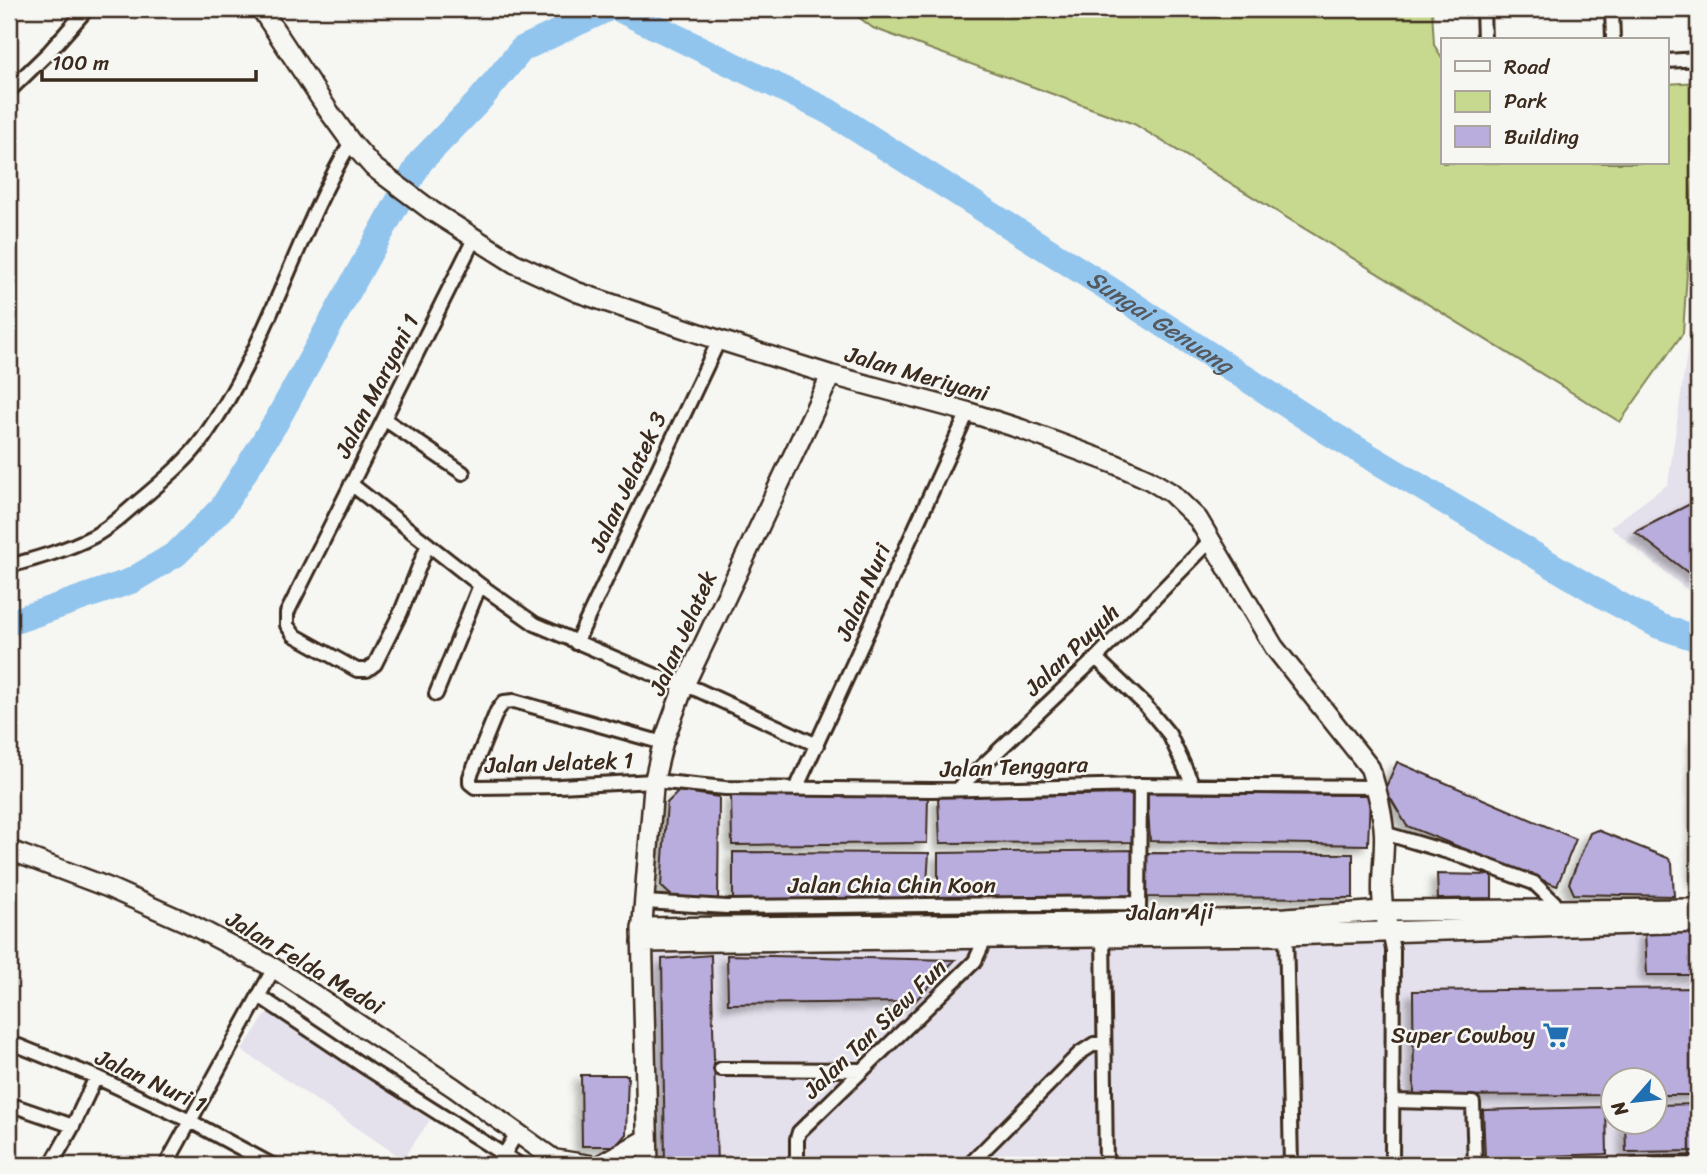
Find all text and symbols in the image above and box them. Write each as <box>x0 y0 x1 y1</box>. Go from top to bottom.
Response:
scale bar <box>42 38 256 82</box>
legend <box>1441 38 1668 164</box>
text: 100 m <box>52 44 109 82</box>
text: Road <box>1504 48 1551 86</box>
text: Park <box>1504 82 1547 120</box>
text: Building <box>1504 118 1580 156</box>
water label: Sungai Genuang <box>1078 259 1244 387</box>
street label: Jalan Maryani 1 <box>323 306 431 466</box>
street label: Jalan Meriyani <box>839 334 994 414</box>
street label: Jalan Jelatek 3 <box>577 404 679 560</box>
street label: Jalan Nuri <box>823 536 903 648</box>
street label: Jalan Jelatek <box>637 564 729 703</box>
street label: Jalan Puyuh <box>1014 593 1130 707</box>
street label: Jalan Jelatek 1 <box>483 740 634 786</box>
street label: Jalan Tenggara <box>938 744 1089 790</box>
street label: Jalan Chia Chin Koon <box>787 865 996 906</box>
street label: Jalan Aji <box>1125 891 1214 933</box>
street label: Jalan Felda Medoi <box>217 899 393 1027</box>
street label: Jalan Tan Siew Fun <box>792 949 957 1110</box>
place label: Super Cowboy <box>1391 1015 1535 1056</box>
supermarket icon: Super Cowboy <box>1541 1020 1571 1050</box>
street label: Jalan Nuri 1 <box>88 1037 214 1125</box>
north arrow <box>1598 1066 1668 1136</box>
text: N <box>1601 1094 1638 1123</box>

